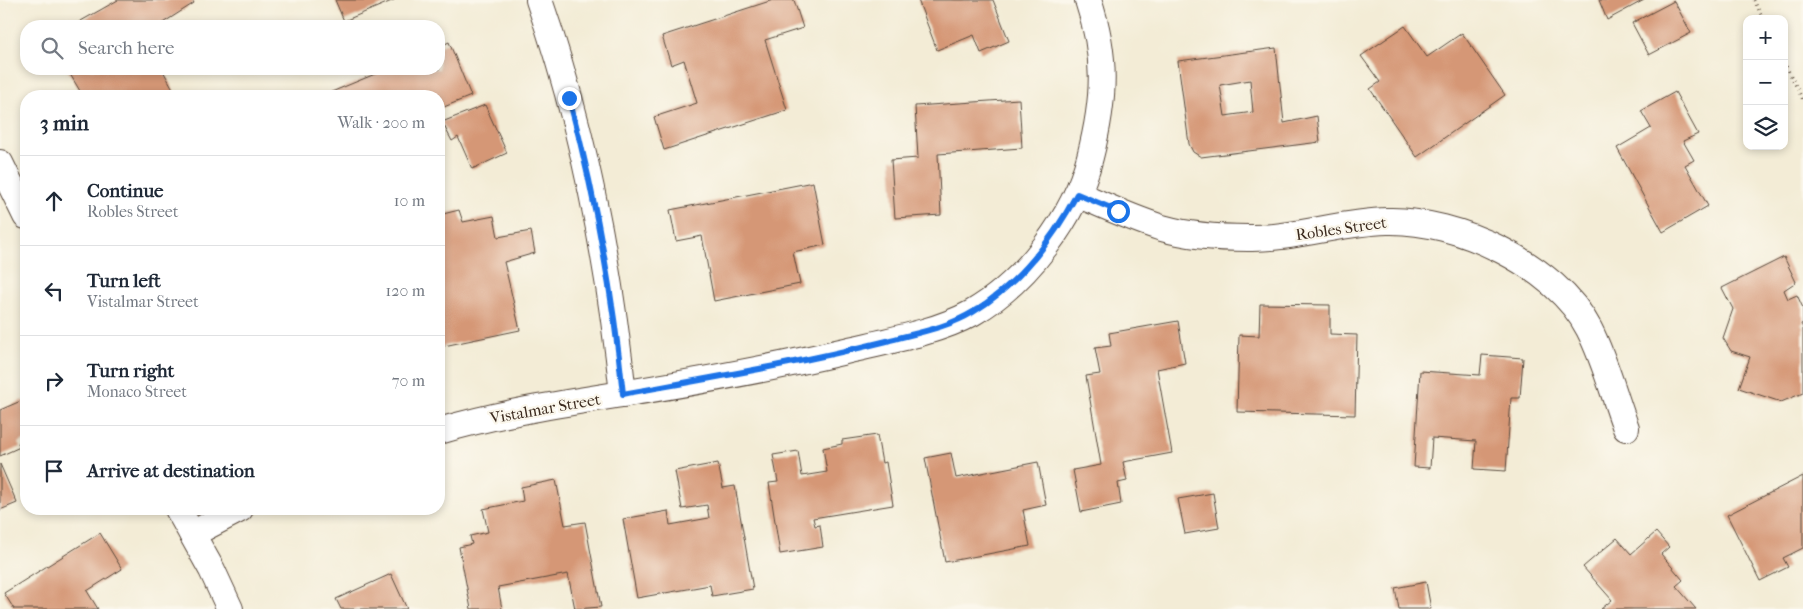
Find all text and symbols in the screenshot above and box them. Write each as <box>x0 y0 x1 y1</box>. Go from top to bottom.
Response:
map controls <box>1743 15 1788 150</box>
button: + <box>1743 15 1788 60</box>
search box <box>20 20 445 75</box>
icon: search <box>38 34 66 62</box>
text: Search here <box>78 37 174 59</box>
button: − <box>1743 60 1788 105</box>
route end <box>558 87 581 110</box>
button: layers <box>1743 105 1788 150</box>
text: 3 min <box>40 111 89 135</box>
text: Walk · 200 m <box>338 113 425 132</box>
text: Continue <box>87 180 163 202</box>
icon: ahead <box>40 187 68 215</box>
text: 10 m <box>394 191 425 210</box>
route start <box>1107 200 1130 223</box>
text: Robles Street <box>87 202 178 221</box>
street label: Robles Street <box>1294 213 1388 244</box>
text: Turn left <box>87 270 161 292</box>
icon: left <box>40 277 68 305</box>
text: 120 m <box>386 281 425 300</box>
text: Vistalmar Street <box>87 292 199 311</box>
text: Turn right <box>87 360 174 382</box>
icon: right <box>40 367 68 395</box>
text: 70 m <box>392 371 425 390</box>
text: Monaco Street <box>87 382 187 401</box>
street label: Vistalmar Street <box>487 389 602 428</box>
icon: arrive <box>40 457 68 485</box>
text: Arrive at destination <box>87 460 255 482</box>

